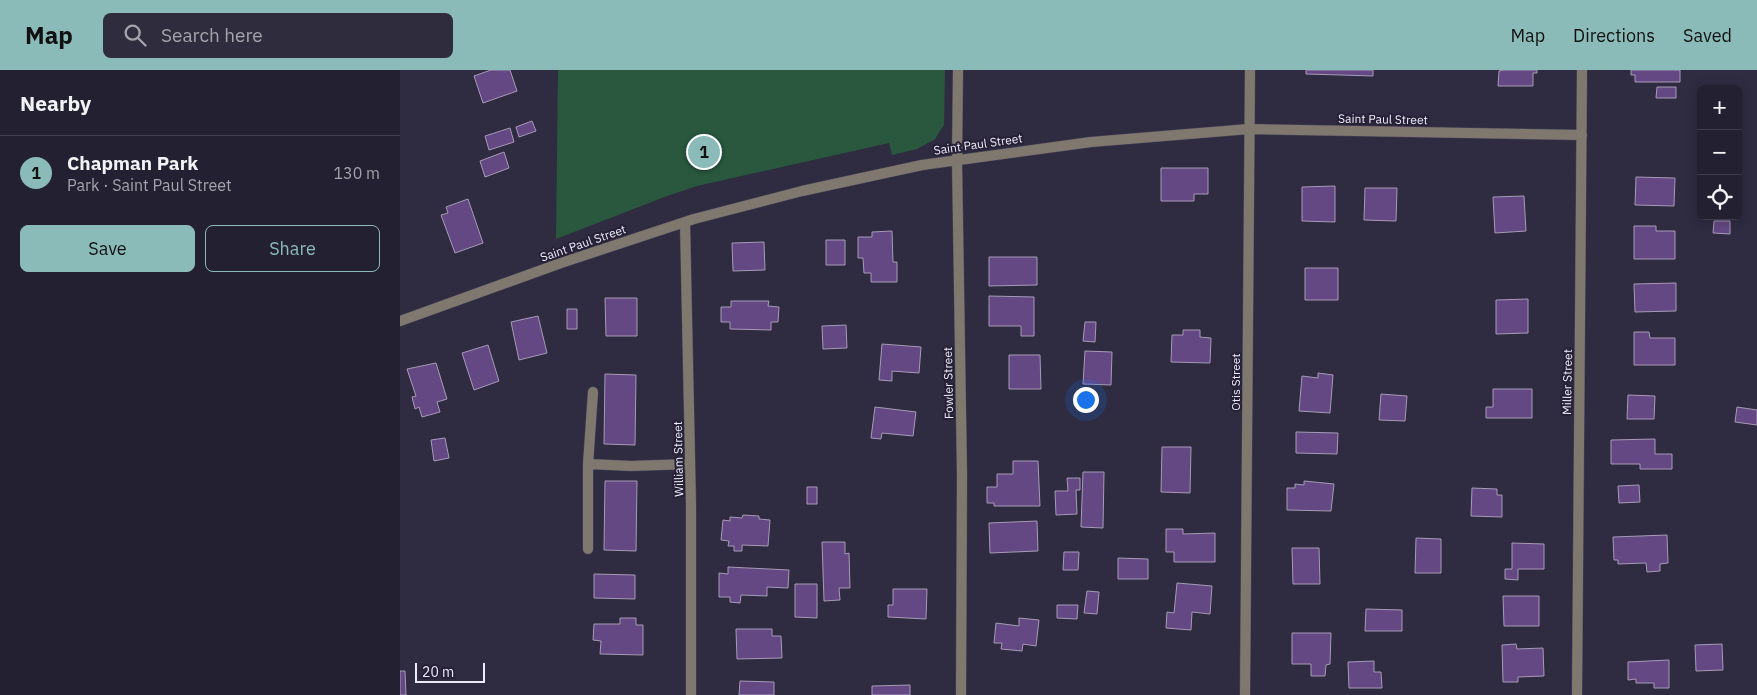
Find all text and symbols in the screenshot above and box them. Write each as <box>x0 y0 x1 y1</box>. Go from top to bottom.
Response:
search box <box>103 13 453 58</box>
text: Map <box>25 19 73 51</box>
icon: search <box>121 21 149 49</box>
text: Search here <box>161 23 263 47</box>
text: Map <box>1510 24 1545 47</box>
text: Directions <box>1573 24 1655 47</box>
text: Saved <box>1683 24 1732 47</box>
map controls <box>1697 85 1742 220</box>
button: + <box>1697 85 1742 130</box>
text: Nearby <box>20 89 91 117</box>
street label: Saint Paul Street <box>1338 111 1428 127</box>
street label: Saint Paul Street <box>933 130 1023 158</box>
button: − <box>1697 130 1742 175</box>
pin: 1 <box>688 133 720 171</box>
text: Chapman Park <box>67 151 198 175</box>
text: 1 <box>31 163 41 183</box>
text: 130 m <box>333 163 380 183</box>
text: Park · Saint Paul Street <box>67 175 232 195</box>
button: locate <box>1697 175 1742 220</box>
street label: Saint Paul Street <box>538 221 628 265</box>
button: Save <box>20 225 195 272</box>
button: Share <box>205 225 380 272</box>
street label: Fowler Street <box>940 347 956 419</box>
street label: Miller Street <box>1559 349 1575 415</box>
street label: Otis Street <box>1228 353 1243 411</box>
your location <box>1073 387 1099 413</box>
street label: William Street <box>670 421 686 497</box>
scale bar <box>415 660 485 683</box>
text: 20 m <box>422 663 454 681</box>

